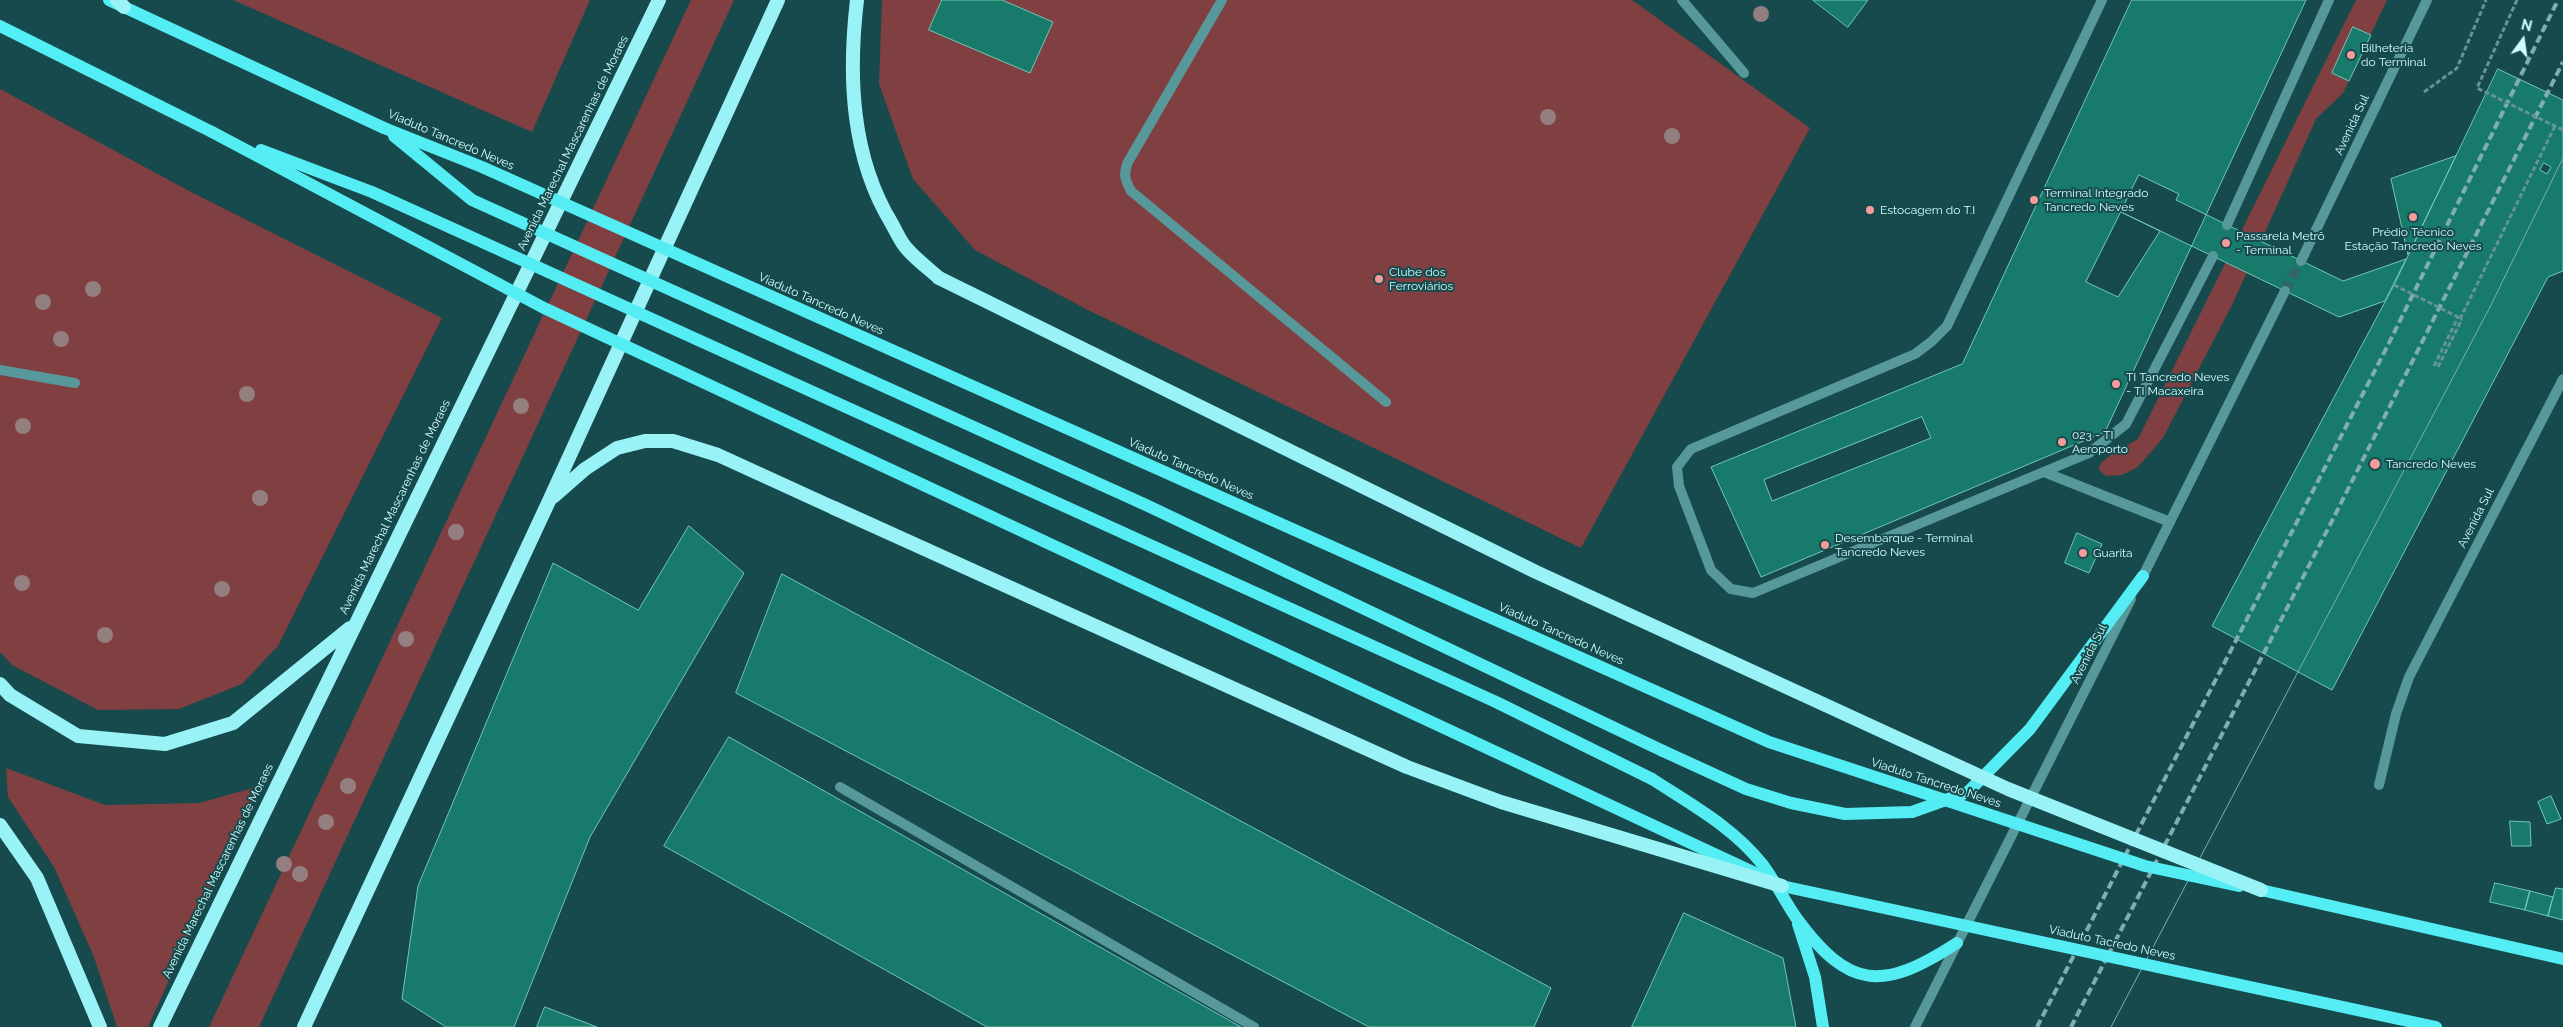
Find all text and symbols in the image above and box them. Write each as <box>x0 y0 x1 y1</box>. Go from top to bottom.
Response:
north arrow <box>2498 15 2548 65</box>
text: N <box>2520 16 2534 35</box>
street label: Avenida Marechal Mascarenhas de Moraes <box>515 33 631 253</box>
place label: Bilheteria do Terminal <box>2361 41 2426 69</box>
marker: Bilheteria do Terminal <box>2345 49 2357 61</box>
street label: Avenida Sul <box>2332 92 2372 158</box>
street label: Viaduto Tancredo Neves <box>386 107 516 173</box>
place label: Terminal Integrado Tancredo Neves <box>2044 186 2148 214</box>
marker: Terminal Integrado Tancredo Neves <box>2028 194 2040 206</box>
place label: Estocagem do T.I <box>1880 203 1975 217</box>
marker: Estocagem do T.I <box>1864 204 1876 216</box>
marker: Prédio Técnico Estação Tancredo Neves <box>2407 211 2419 223</box>
place label: Prédio Técnico Estação Tancredo Neves <box>2345 225 2481 253</box>
place label: Passarela Metrô - Terminal <box>2236 229 2325 257</box>
marker: Passarela Metrô - Terminal <box>2220 237 2232 249</box>
place label: Clube dos Ferroviários <box>1389 265 1453 293</box>
street label: Viaduto Tancredo Neves <box>756 270 886 338</box>
marker: Clube dos Ferroviários <box>1373 273 1385 285</box>
place label: TI Tancredo Neves - TI Macaxeira <box>2126 370 2229 398</box>
marker: TI Tancredo Neves - TI Macaxeira <box>2110 378 2122 390</box>
street label: Avenida Marechal Mascarenhas de Moraes <box>337 397 453 617</box>
place label: 023 - TI Aeroporto <box>2072 428 2128 456</box>
street label: Viaduto Tancredo Neves <box>1126 435 1256 503</box>
marker: 023 - TI Aeroporto <box>2056 436 2068 448</box>
marker: Tancredo Neves <box>2368 457 2382 471</box>
place label: Tancredo Neves <box>2386 457 2476 471</box>
street label: Avenida Sul <box>2455 486 2497 550</box>
place label: Desembarque - Terminal Tancredo Neves <box>1835 531 1973 559</box>
marker: Desembarque - Terminal Tancredo Neves <box>1819 539 1831 551</box>
place label: Guarita <box>2093 546 2133 560</box>
marker: Guarita <box>2077 547 2089 559</box>
street label: Viaduto Tancredo Neves <box>1496 600 1626 668</box>
street label: Avenida Sul <box>2068 622 2110 686</box>
street label: Viaduto Tancredo Neves <box>1869 755 2003 811</box>
street label: Avenida Marechal Mascarenhas de Moraes <box>160 761 276 981</box>
street label: Viaduto Tacredo Neves <box>2047 923 2177 963</box>

